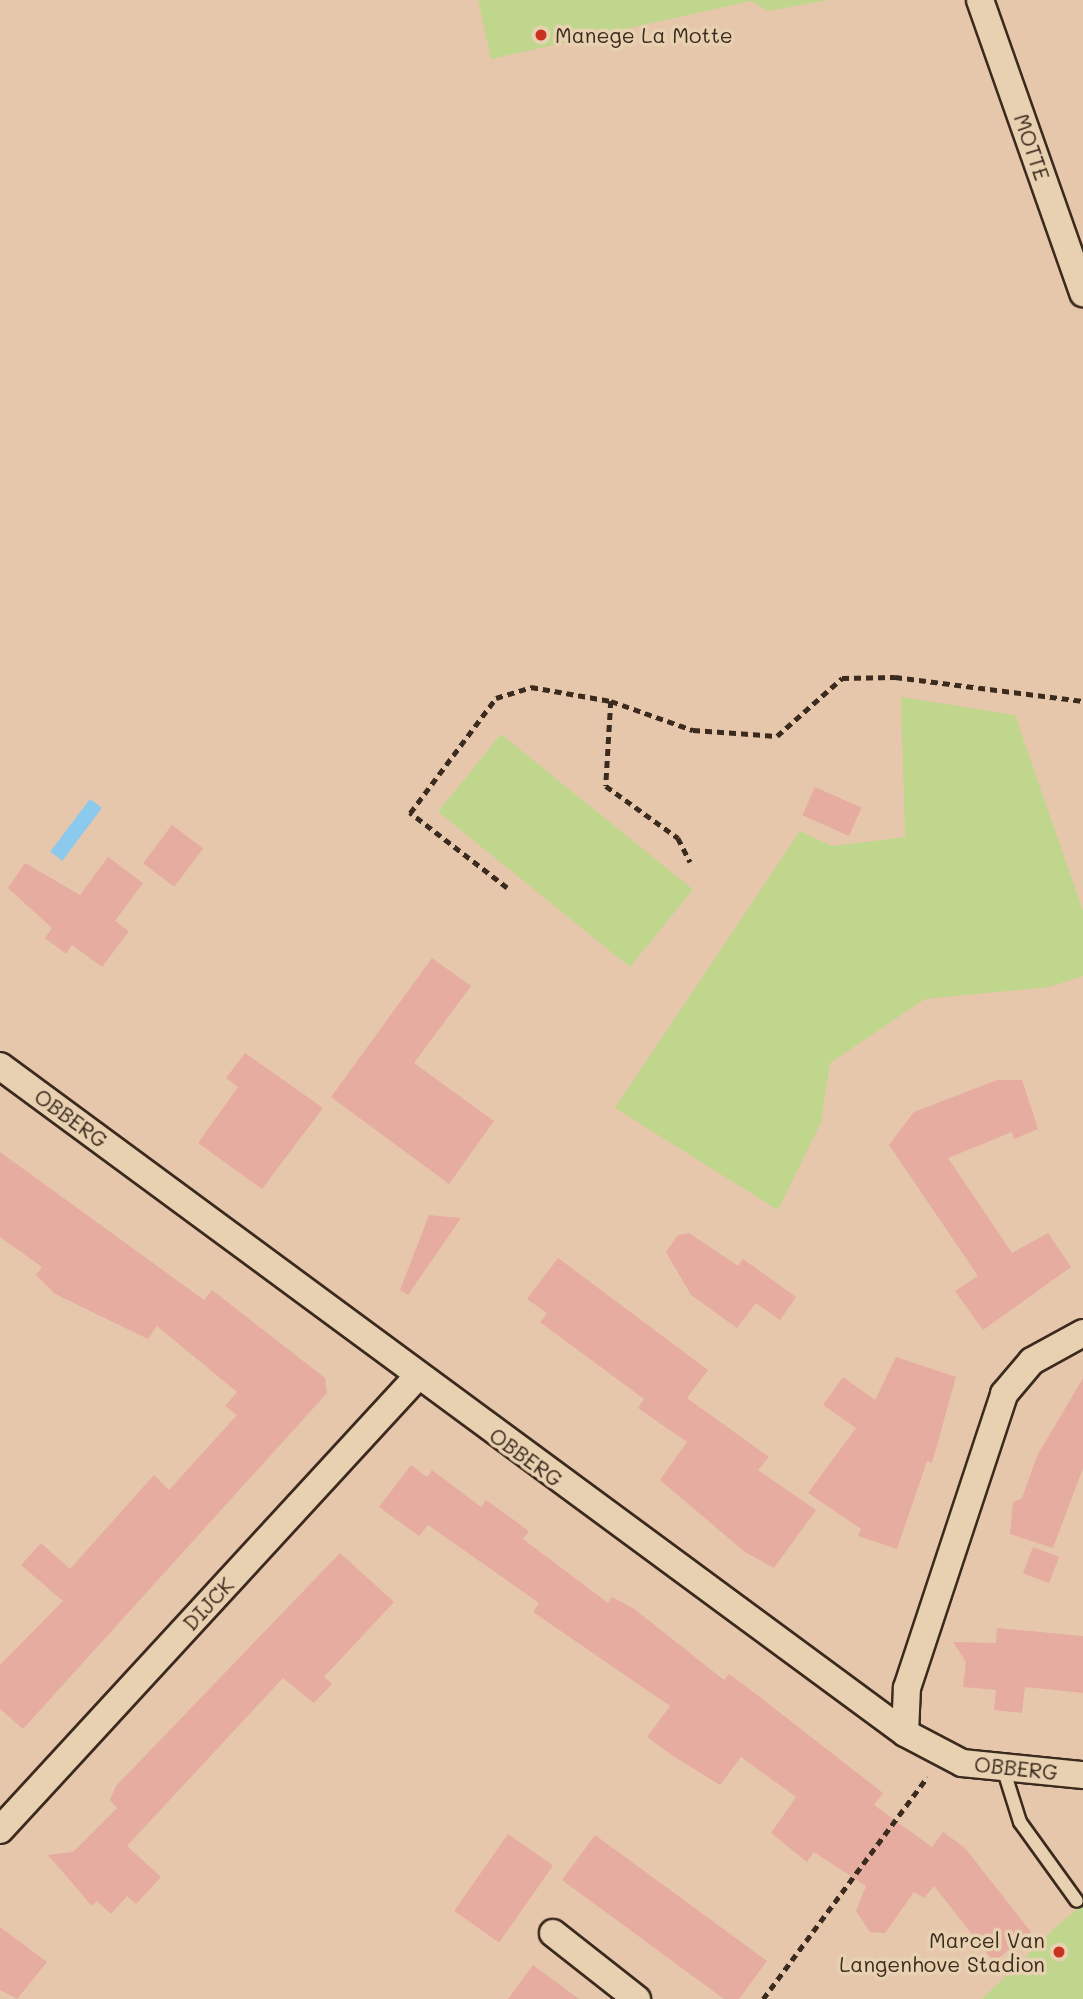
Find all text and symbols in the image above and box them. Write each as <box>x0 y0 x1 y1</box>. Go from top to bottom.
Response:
place label: Manege La Motte <box>555 22 733 48</box>
marker: Manege La Motte <box>533 27 549 43</box>
street label: MOTTE <box>1009 110 1055 184</box>
street label: OBBERG <box>30 1083 112 1153</box>
street label: OBBERG <box>485 1422 567 1492</box>
street label: DIJCK <box>177 1572 239 1636</box>
street label: OBBERG <box>973 1751 1059 1785</box>
place label: Marcel Van Langenhove Stadion <box>839 1927 1045 1977</box>
marker: Marcel Van Langenhove Stadion <box>1051 1944 1067 1960</box>

